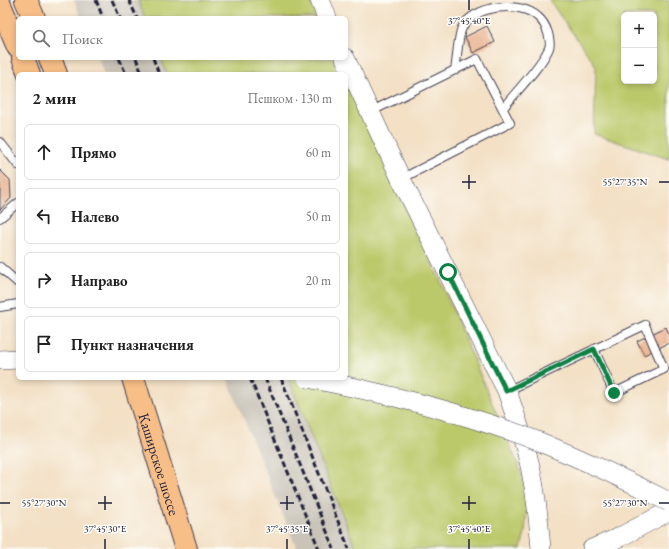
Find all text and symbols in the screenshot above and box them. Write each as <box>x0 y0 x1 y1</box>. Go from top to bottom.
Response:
map controls <box>621 12 657 84</box>
button: + <box>621 12 657 48</box>
text: 37°45'40"E <box>448 14 491 27</box>
search box <box>16 16 348 60</box>
icon: search <box>30 27 52 49</box>
text: Поиск <box>62 29 103 48</box>
button: − <box>621 48 657 84</box>
text: 2 мин <box>32 87 76 109</box>
text: Пешком · 130 m <box>248 90 332 107</box>
icon: ahead <box>33 141 55 163</box>
text: Прямо <box>71 143 116 162</box>
text: 60 m <box>306 144 331 161</box>
text: 55°27'35"N <box>603 175 648 188</box>
icon: left <box>33 205 55 227</box>
text: Налево <box>71 207 119 226</box>
text: 50 m <box>306 208 331 225</box>
route start <box>439 263 457 281</box>
icon: right <box>33 269 55 291</box>
text: Направо <box>71 271 128 290</box>
text: 20 m <box>306 272 331 289</box>
icon: arrive <box>33 333 55 355</box>
text: Пункт назначения <box>71 335 194 354</box>
route end <box>605 384 623 402</box>
street label: Каширское шоссе <box>135 410 185 518</box>
text: 55°27'30"N <box>22 496 67 509</box>
text: 55°27'30"N <box>603 496 648 509</box>
text: 37°45'30"E <box>84 522 127 535</box>
text: 37°45'35"E <box>266 522 309 535</box>
text: 37°45'40"E <box>448 522 491 535</box>

